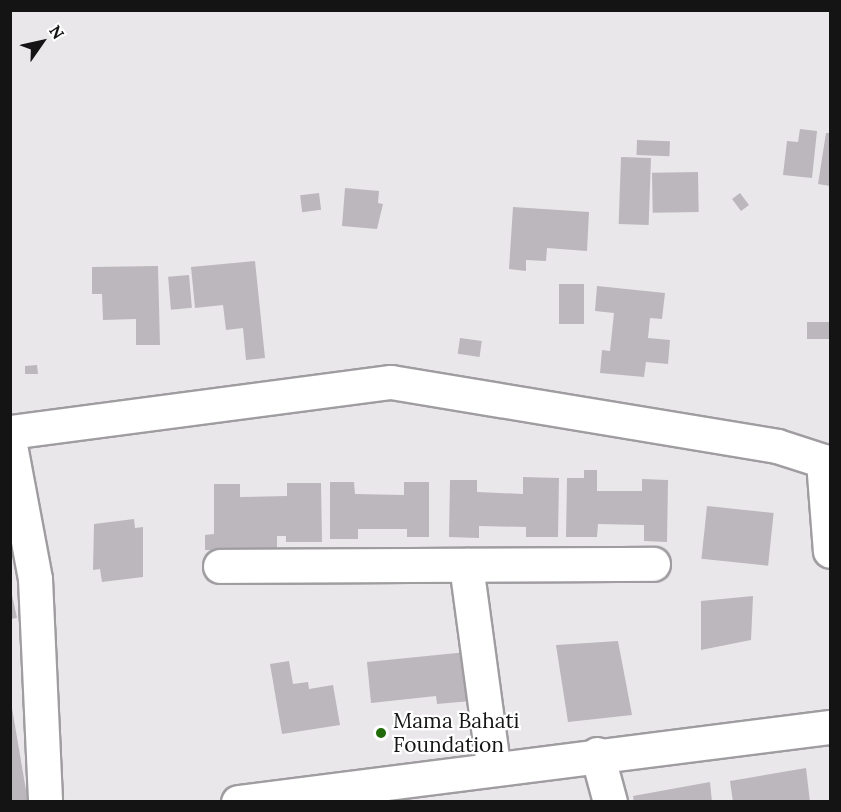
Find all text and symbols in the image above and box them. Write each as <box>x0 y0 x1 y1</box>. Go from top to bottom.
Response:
north arrow <box>12 12 72 72</box>
text: N <box>45 21 69 43</box>
place label: Mama Bahati Foundation <box>393 708 519 758</box>
marker: Mama Bahati Foundation <box>374 726 388 740</box>

